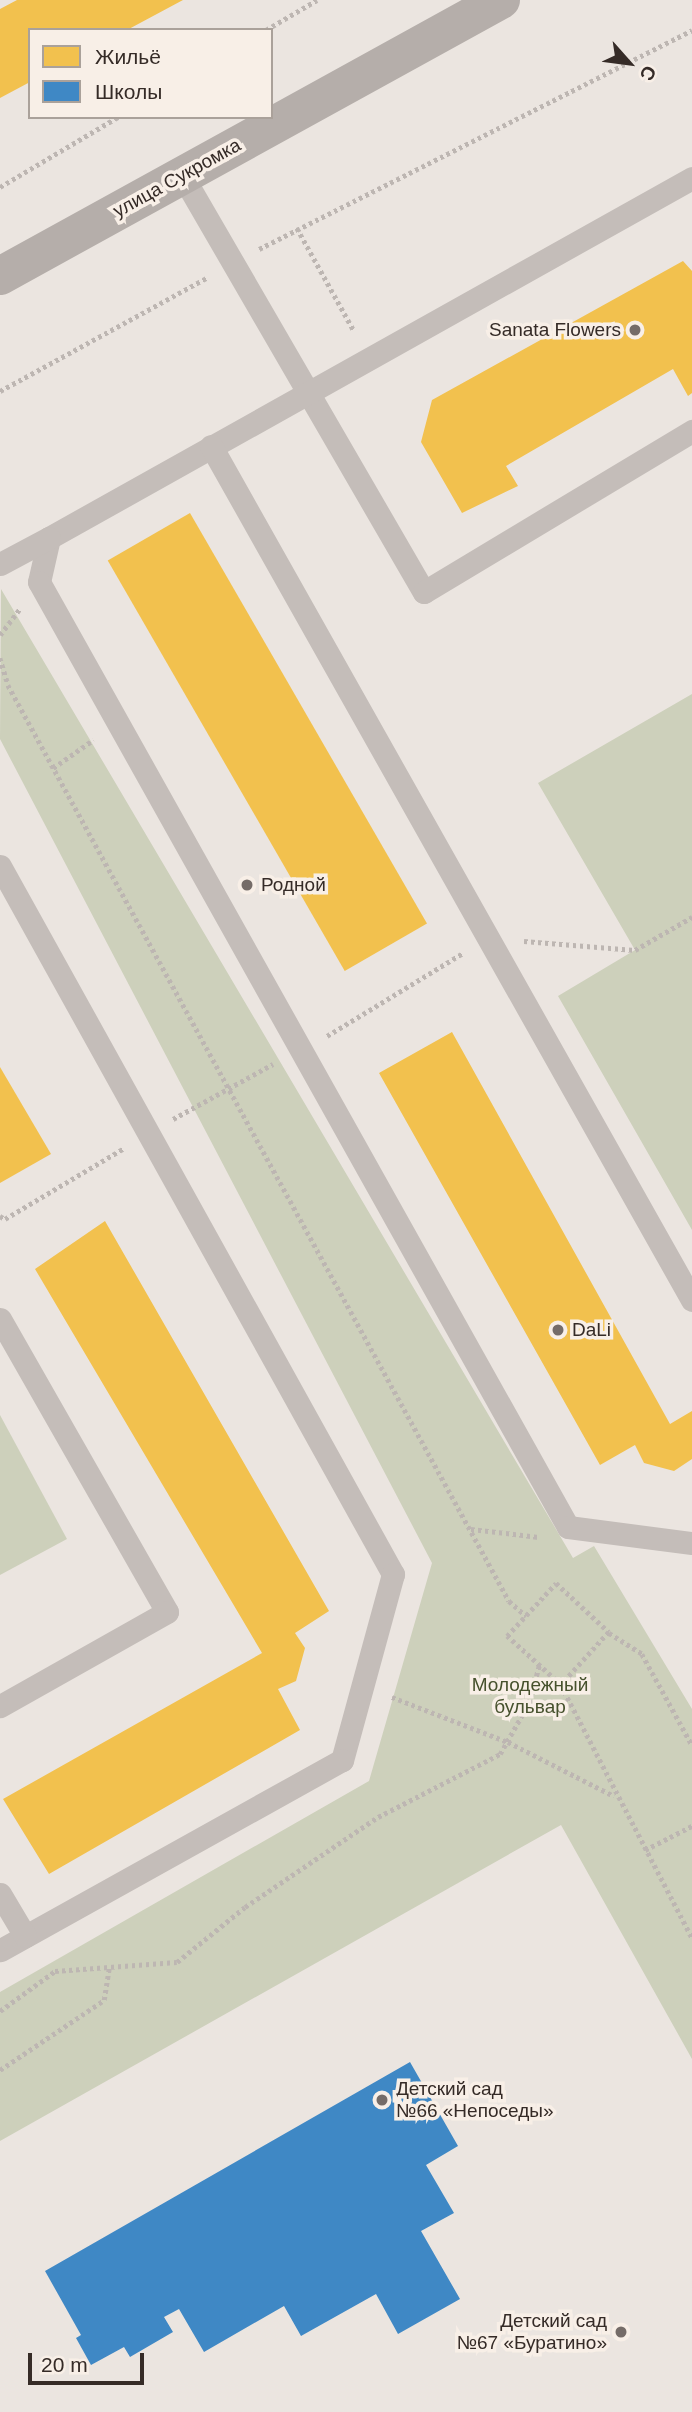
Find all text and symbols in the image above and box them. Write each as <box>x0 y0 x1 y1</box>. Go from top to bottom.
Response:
legend <box>28 28 273 119</box>
north arrow <box>594 28 664 98</box>
text: Жильё <box>95 45 161 68</box>
text: С <box>635 62 660 84</box>
text: Школы <box>95 80 162 103</box>
street label: улица Сукромка <box>109 133 245 223</box>
place label: Sanata Flowers <box>489 319 621 341</box>
marker: Sanata Flowers <box>627 322 643 338</box>
place label: Родной <box>261 874 326 896</box>
marker: Родной <box>239 877 255 893</box>
place label: DaLi <box>572 1319 611 1341</box>
marker: DaLi <box>550 1322 566 1338</box>
park label: Молодежный бульвар <box>472 1674 588 1718</box>
place label: Детский сад №66 «Непоседы» <box>396 2078 553 2122</box>
marker: Детский сад №66 «Непоседы» <box>374 2092 390 2108</box>
place label: Детский сад №67 «Буратино» <box>457 2310 607 2354</box>
marker: Детский сад №67 «Буратино» <box>613 2324 629 2340</box>
scale bar <box>32 2338 147 2382</box>
text: 20 m <box>41 2353 88 2376</box>

